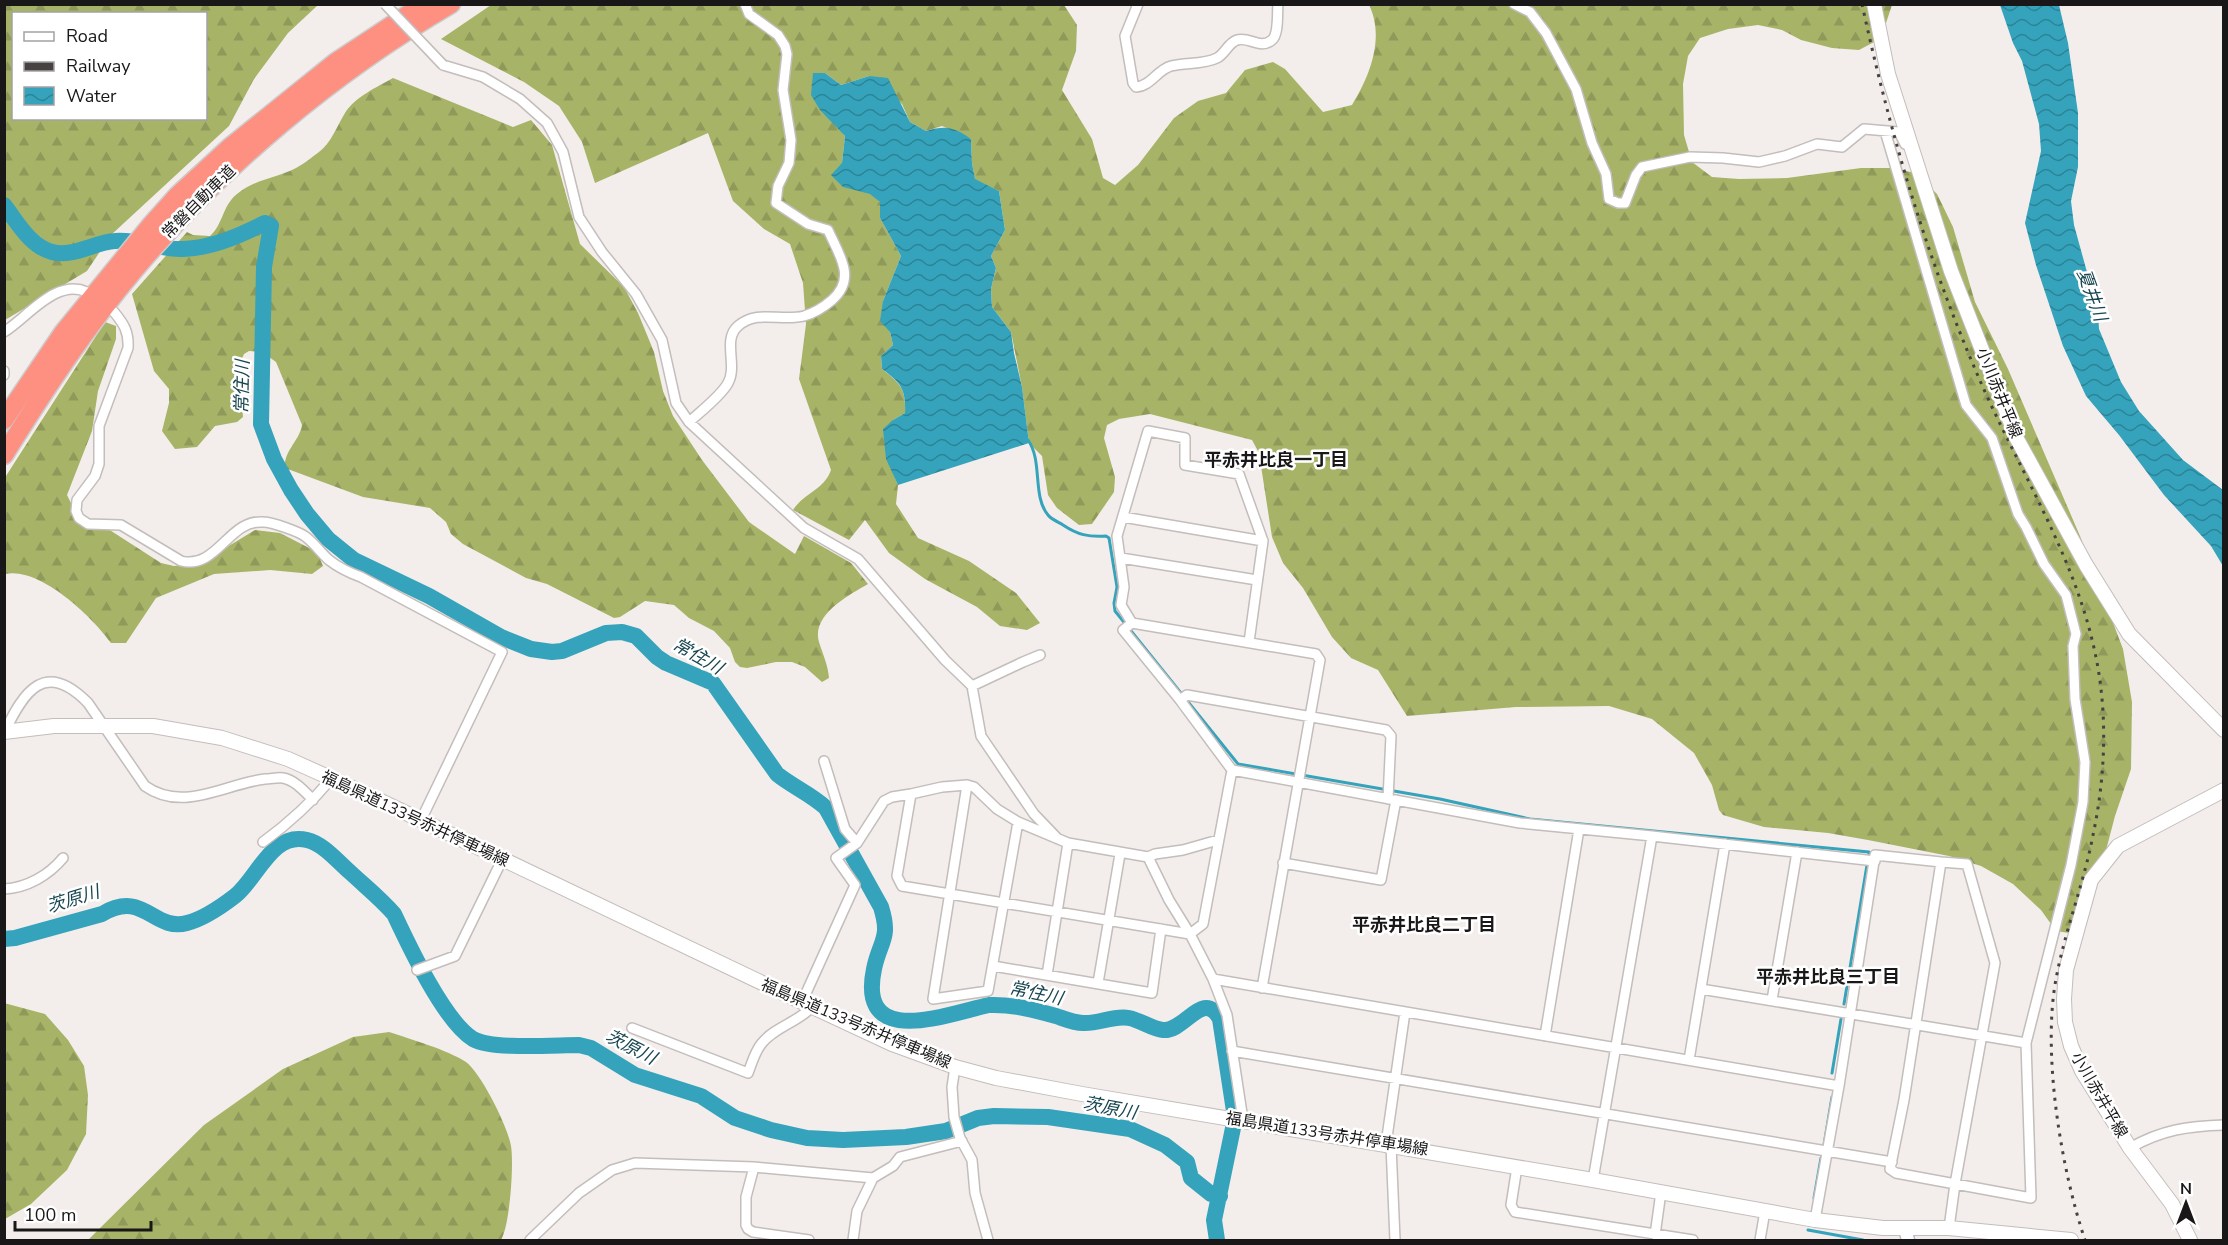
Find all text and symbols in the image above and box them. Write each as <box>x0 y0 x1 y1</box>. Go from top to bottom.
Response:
legend <box>12 12 207 120</box>
text: Road <box>66 24 108 48</box>
text: Railway <box>66 54 131 78</box>
text: Water <box>66 84 117 108</box>
street label: 常磐自動車道 <box>157 160 241 244</box>
water label: 夏井川 <box>2071 266 2113 326</box>
street label: 小川赤井平線 <box>1971 344 2027 442</box>
water label: 常住川 <box>230 358 255 414</box>
district label: 平赤井比良一丁目 <box>1204 448 1348 472</box>
water label: 常住川 <box>669 632 729 681</box>
street label: 福島県道133号赤井停車場線 <box>318 766 512 872</box>
water label: 茨原川 <box>44 879 104 918</box>
district label: 平赤井比良二丁目 <box>1352 913 1496 937</box>
district label: 平赤井比良三丁目 <box>1756 965 1900 989</box>
street label: 福島県道133号赤井停車場線 <box>757 974 955 1074</box>
water label: 常住川 <box>1007 976 1067 1011</box>
water label: 茨原川 <box>601 1024 662 1071</box>
street label: 小川赤井平線 <box>2065 1048 2133 1142</box>
water label: 茨原川 <box>1081 1091 1141 1125</box>
street label: 福島県道133号赤井停車場線 <box>1224 1107 1430 1161</box>
north arrow <box>2156 1173 2216 1233</box>
text: N <box>2180 1178 2192 1200</box>
scale bar <box>15 1194 152 1232</box>
text: 100 m <box>24 1203 76 1227</box>

